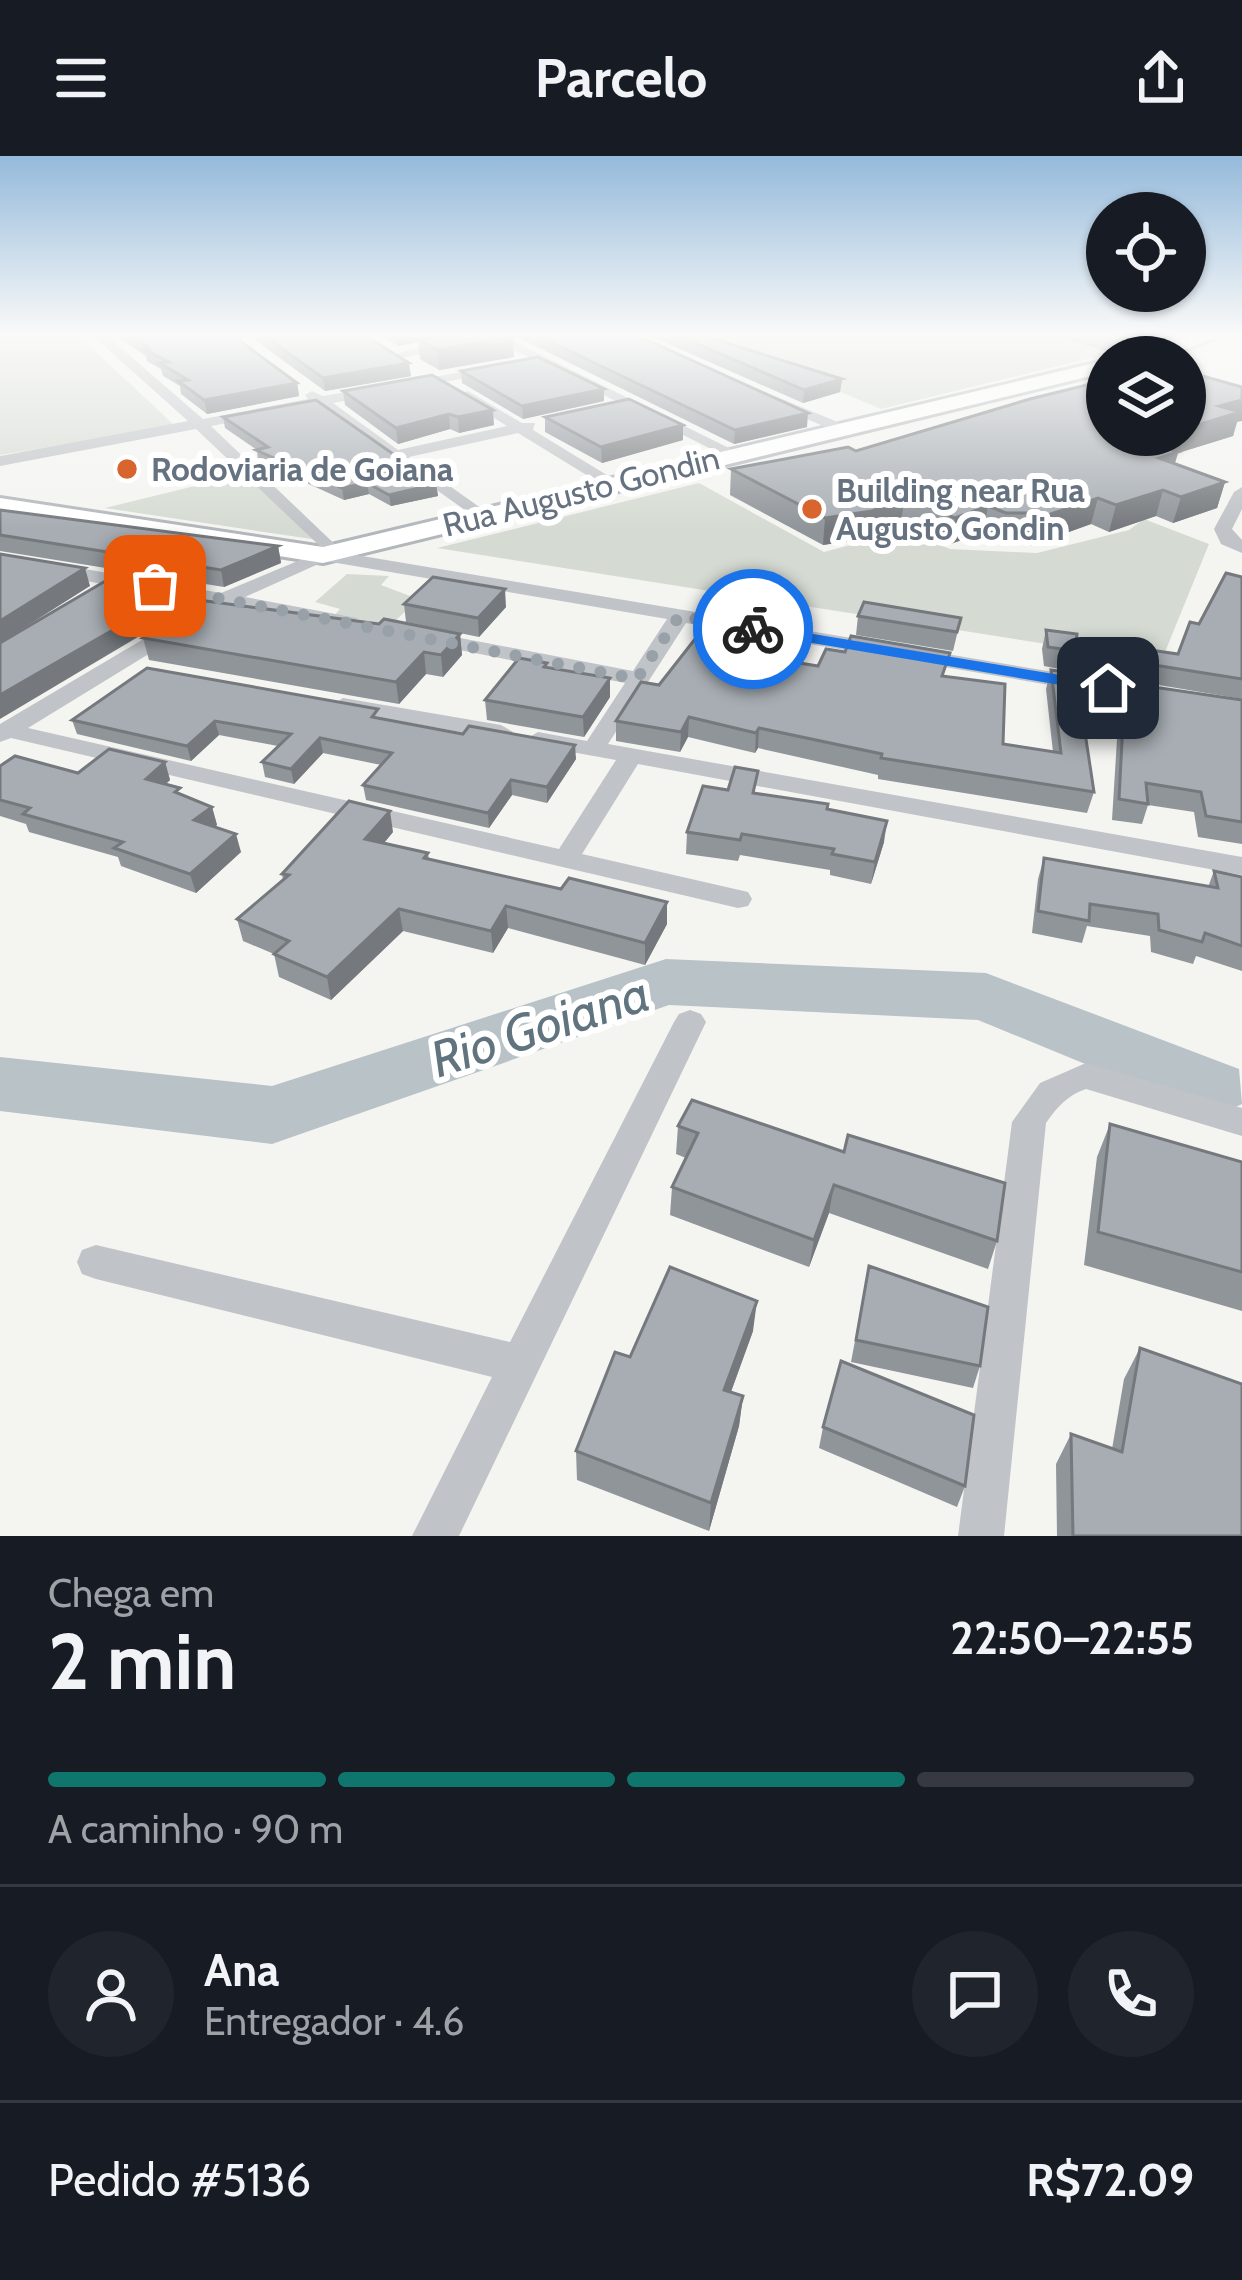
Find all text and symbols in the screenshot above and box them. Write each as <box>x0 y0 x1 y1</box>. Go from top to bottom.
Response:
icon: menu <box>48 45 114 111</box>
text: Parcelo <box>535 45 707 111</box>
icon: share <box>1128 45 1194 111</box>
map controls <box>1086 192 1206 456</box>
button: locate <box>1086 192 1206 312</box>
button: layers <box>1086 336 1206 456</box>
street label: Rua Augusto Gondin <box>439 437 723 545</box>
place label: Rodoviaria de Goiana <box>151 449 454 489</box>
marker: Rodoviaria de Goiana <box>114 456 140 482</box>
place label: Building near Rua Augusto Gondin <box>836 470 1085 548</box>
marker: Building near Rua Augusto Gondin <box>799 496 825 522</box>
pin <box>104 535 206 637</box>
icon: bag <box>122 553 188 619</box>
courier <box>693 569 813 689</box>
icon: bike <box>720 596 786 662</box>
pin <box>1057 637 1159 739</box>
icon: home <box>1075 655 1141 721</box>
water label: Rio Goiana <box>423 962 657 1090</box>
text: Chega em <box>48 1569 214 1617</box>
text: 22:50–22:55 <box>950 1611 1194 1665</box>
text: 2 min <box>48 1614 236 1709</box>
text: A caminho · 90 m <box>48 1805 343 1853</box>
button: person <box>48 1931 174 2057</box>
button: chat <box>912 1931 1038 2057</box>
button: phone <box>1068 1931 1194 2057</box>
text: Ana <box>204 1943 279 1997</box>
text: Entregador · 4.6 <box>204 1997 464 2045</box>
text: Pedido #5136 <box>48 2153 311 2207</box>
text: R$72.09 <box>1026 2153 1194 2207</box>

